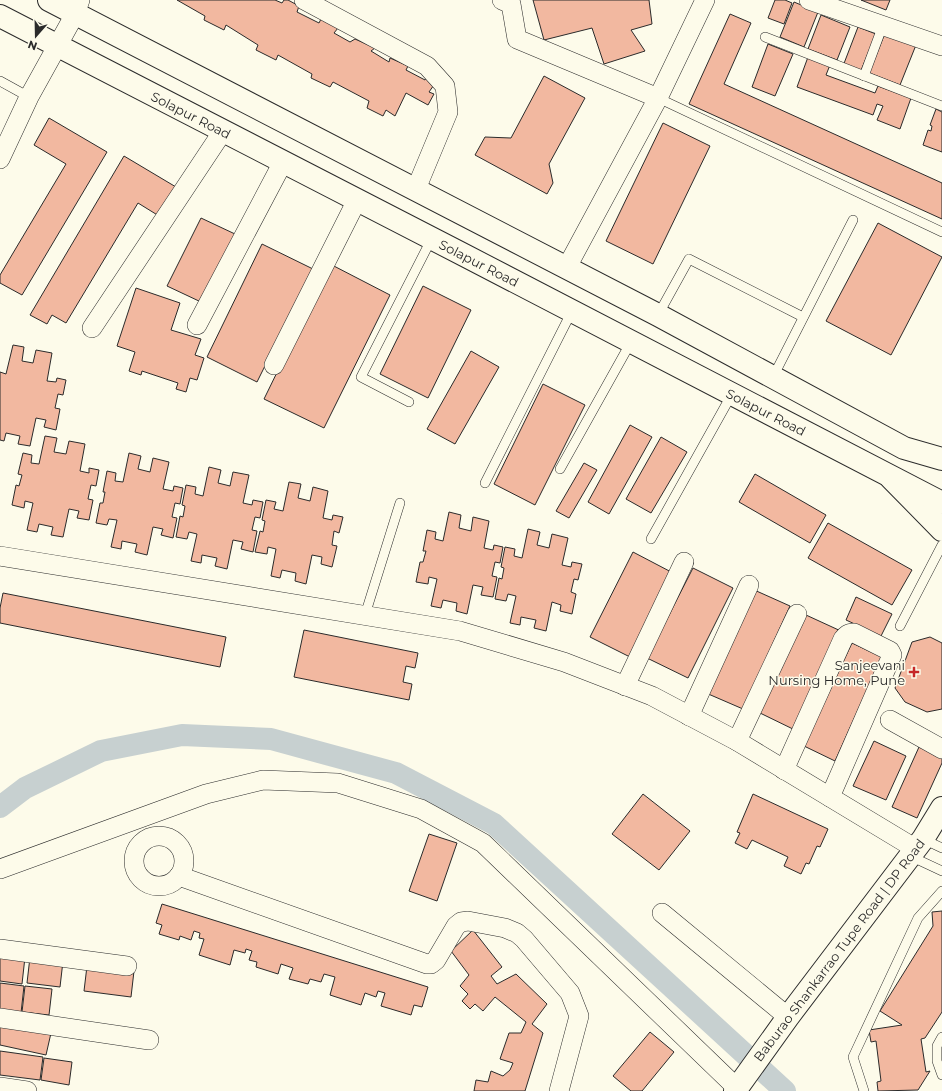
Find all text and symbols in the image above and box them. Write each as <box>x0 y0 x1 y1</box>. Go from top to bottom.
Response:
north arrow <box>16 16 56 56</box>
text: N <box>26 37 39 53</box>
street label: Solapur Road <box>148 88 234 142</box>
street label: Solapur Road <box>436 236 522 290</box>
street label: Solapur Road <box>723 385 809 439</box>
place label: Sanjeevani Nursing Home, Pune <box>768 657 905 688</box>
marker: Sanjeevani Nursing Home, Pune <box>908 666 920 678</box>
street label: Baburao Shankarrao Tupe Road | DP Road <box>750 835 928 1065</box>

